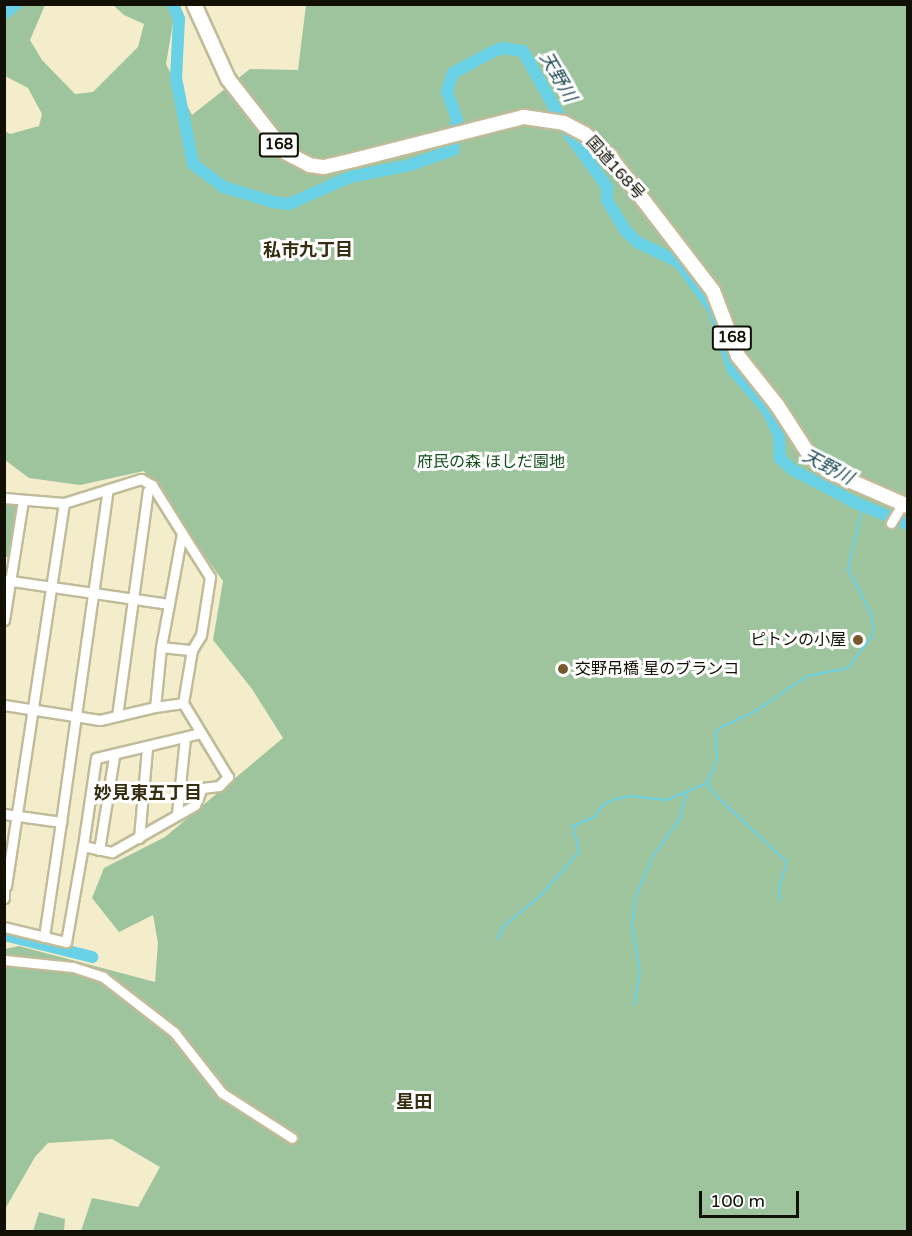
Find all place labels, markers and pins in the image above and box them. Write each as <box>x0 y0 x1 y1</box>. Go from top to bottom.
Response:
place label: ピトンの小屋 <box>750 630 846 650</box>
marker: ピトンの小屋 <box>851 633 865 647</box>
place label: 交野吊橋 星のブランコ <box>575 659 739 679</box>
marker: 交野吊橋 星のブランコ <box>556 662 570 676</box>

